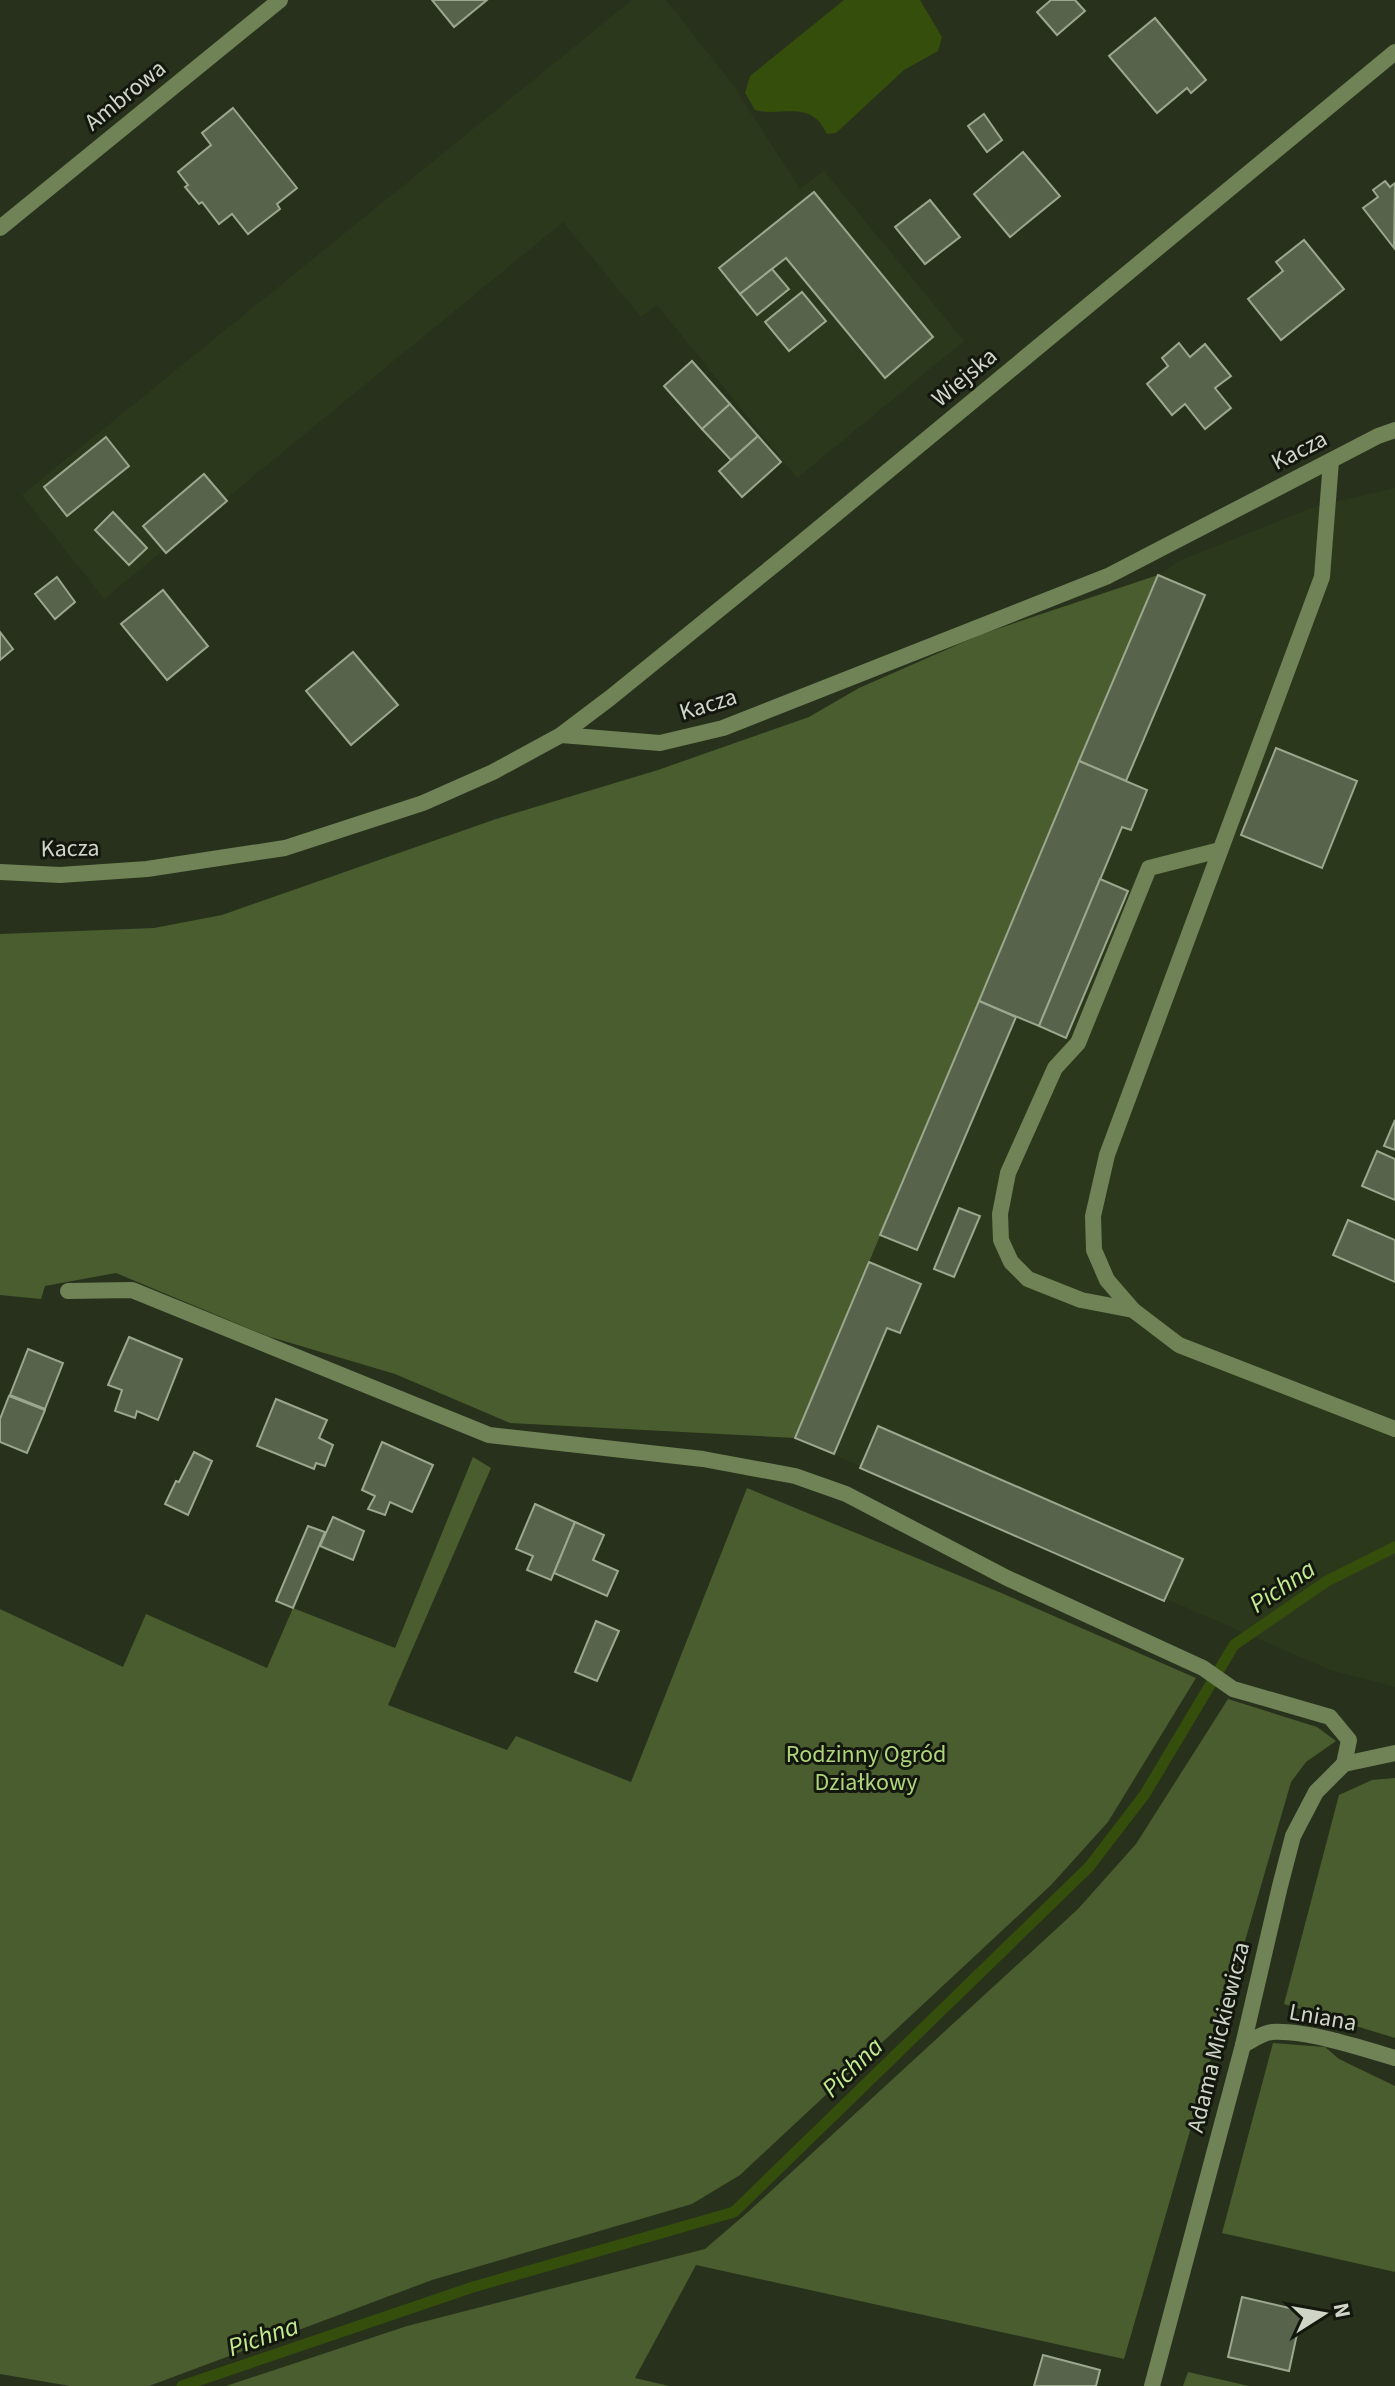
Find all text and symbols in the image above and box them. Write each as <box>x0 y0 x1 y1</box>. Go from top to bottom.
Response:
street label: Ambrowa <box>77 51 174 139</box>
street label: Wiejska <box>924 339 1005 415</box>
street label: Kacza <box>1265 422 1333 479</box>
street label: Kacza <box>675 679 741 730</box>
street label: Kacza <box>40 830 100 867</box>
water label: Pichna <box>1242 1551 1323 1622</box>
park label: Rodzinny Ogród Działkowy <box>786 1737 946 1800</box>
street label: Adama Mickiewicza <box>1178 1938 1259 2136</box>
street label: Lniana <box>1286 1994 1359 2041</box>
water label: Pichna <box>813 2029 891 2106</box>
north arrow <box>1283 2274 1363 2354</box>
text: N <box>1325 2300 1359 2321</box>
water label: Pichna <box>223 2307 304 2366</box>

